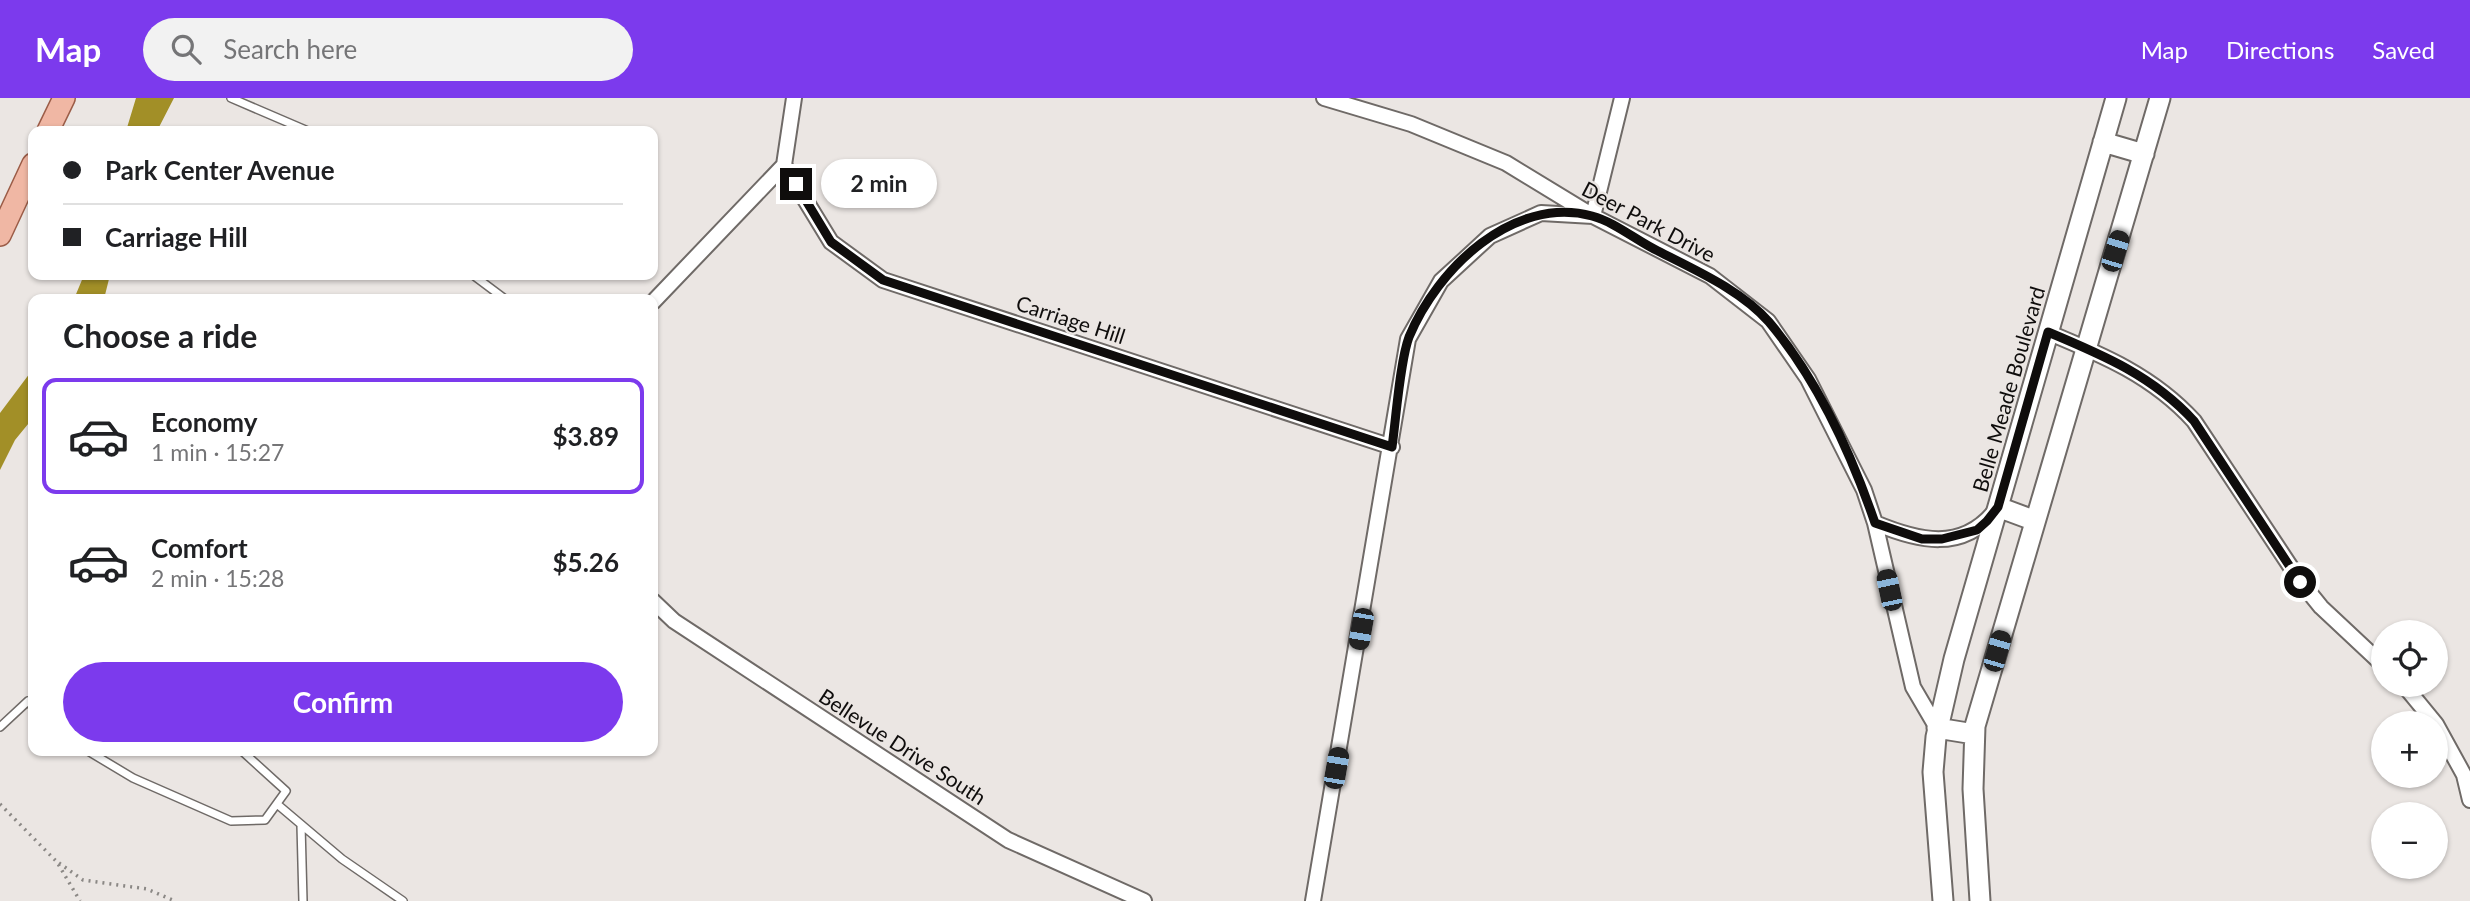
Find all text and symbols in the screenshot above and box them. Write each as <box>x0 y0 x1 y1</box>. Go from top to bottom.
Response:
search box <box>143 18 633 81</box>
text: Map <box>35 29 101 69</box>
icon: search <box>167 30 205 68</box>
text: Search here <box>223 33 357 65</box>
text: Map <box>2141 35 2188 64</box>
text: Directions <box>2226 35 2334 64</box>
text: Saved <box>2372 35 2435 64</box>
text: Park Center Avenue <box>105 154 335 186</box>
callout: 2 min <box>820 160 936 208</box>
route end <box>780 168 812 200</box>
text: 2 min <box>850 169 908 197</box>
street label: Deer Park Drive <box>1578 175 1720 267</box>
text: Carriage Hill <box>105 221 248 253</box>
car <box>2099 228 2132 274</box>
street label: Belle Meade Boulevard <box>1967 283 2049 495</box>
street label: Carriage Hill <box>1013 290 1129 348</box>
text: Choose a ride <box>63 316 257 355</box>
icon: car <box>67 405 130 468</box>
text: Economy <box>151 406 257 438</box>
text: $3.89 <box>553 420 619 452</box>
text: 1 min · 15:27 <box>151 438 284 466</box>
icon: car <box>67 531 130 594</box>
text: Comfort <box>151 532 248 564</box>
text: $5.26 <box>553 546 619 578</box>
text: 2 min · 15:28 <box>151 564 284 592</box>
route start <box>2284 566 2316 598</box>
car <box>1875 567 1904 613</box>
car <box>1348 606 1375 652</box>
map controls <box>2371 620 2448 879</box>
button: locate <box>2371 620 2448 697</box>
car <box>1982 628 2013 674</box>
button: Confirm <box>63 662 623 742</box>
street label: Bellevue Drive South <box>815 683 991 809</box>
button: + <box>2371 711 2448 788</box>
car <box>1323 745 1350 791</box>
button: − <box>2371 802 2448 879</box>

